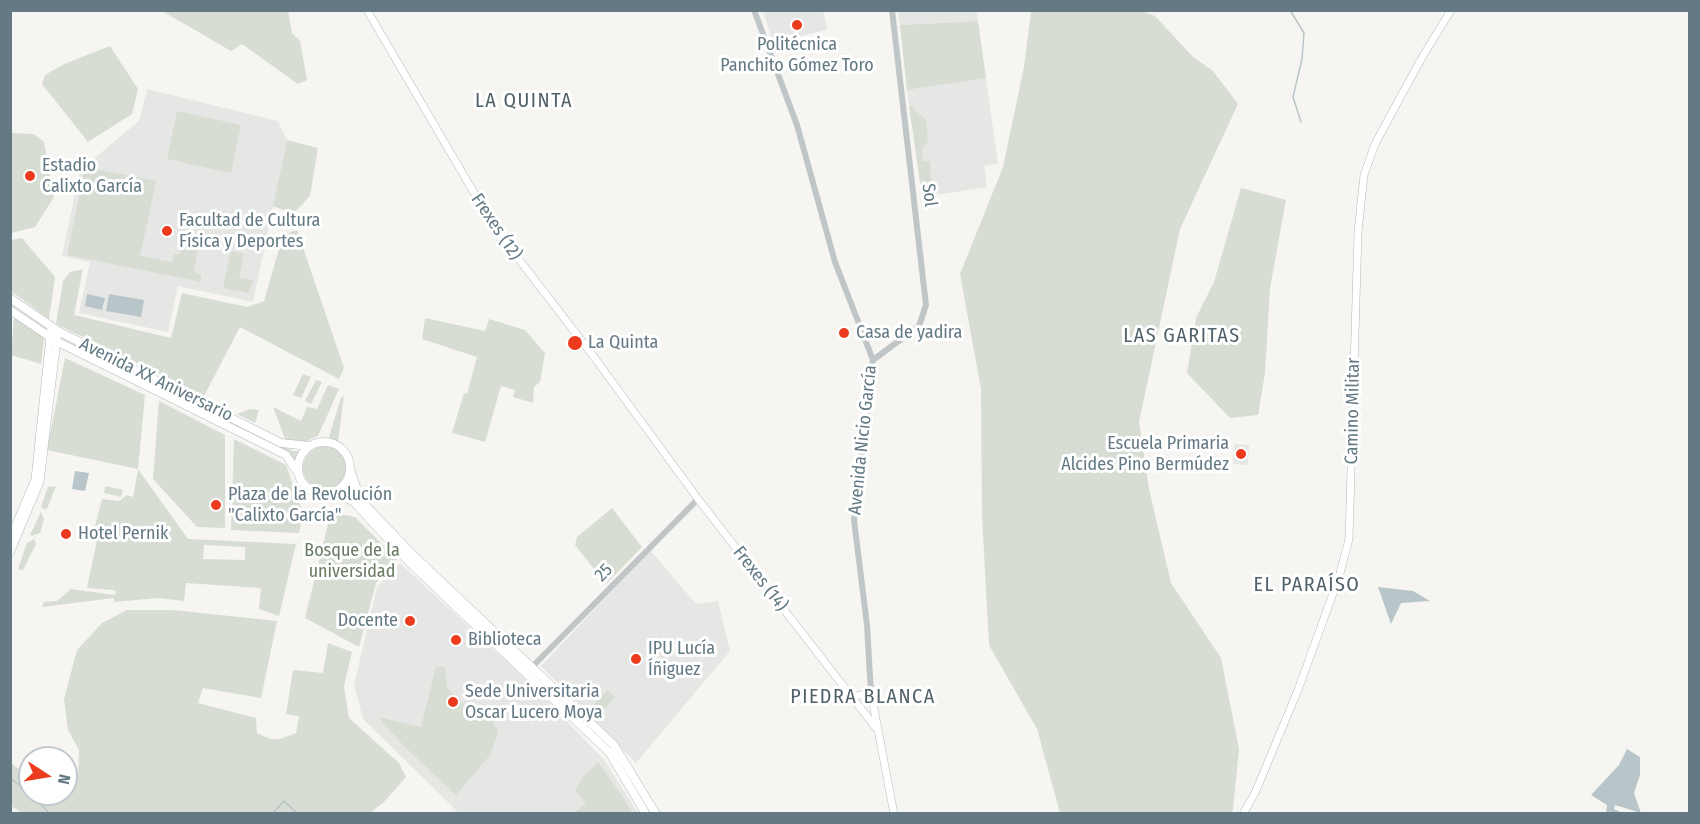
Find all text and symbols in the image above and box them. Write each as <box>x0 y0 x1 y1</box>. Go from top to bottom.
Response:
marker: Politécnica Panchito Gómez Toro <box>790 18 804 32</box>
place label: Politécnica Panchito Gómez Toro <box>720 34 874 76</box>
district label: LA QUINTA <box>475 89 573 113</box>
place label: Estadio Calixto García <box>42 155 142 198</box>
marker: Estadio Calixto García <box>23 169 37 183</box>
street label: Sol <box>917 182 941 208</box>
street label: Frexes (12) <box>466 190 526 264</box>
place label: Facultad de Cultura Física y Deportes <box>179 210 320 252</box>
marker: Facultad de Cultura Física y Deportes <box>160 224 174 238</box>
place label: Casa de yadira <box>856 322 962 344</box>
district label: LAS GARITAS <box>1123 324 1241 348</box>
marker: Casa de yadira <box>837 326 851 340</box>
place label: La Quinta <box>588 332 658 354</box>
street label: Avenida XX Aniversario <box>76 334 236 426</box>
marker: La Quinta <box>566 334 584 352</box>
street label: Camino Militar <box>1341 357 1365 465</box>
street label: Avenida Nicio García <box>844 364 882 516</box>
place label: Escuela Primaria Alcides Pino Bermúdez <box>1061 433 1229 476</box>
marker: Escuela Primaria Alcides Pino Bermúdez <box>1234 447 1248 461</box>
place label: Plaza de la Revolución "Calixto García" <box>228 484 392 526</box>
marker: Plaza de la Revolución "Calixto García" <box>209 498 223 512</box>
place label: Hotel Pernik <box>78 523 168 545</box>
marker: Hotel Pernik <box>59 527 73 541</box>
park label: Bosque de la universidad <box>304 540 400 582</box>
street label: Frexes (14) <box>728 542 792 616</box>
street label: 25 <box>591 560 617 586</box>
district label: EL PARAÍSO <box>1254 573 1360 597</box>
place label: Docente <box>338 610 398 632</box>
marker: Docente <box>403 614 417 628</box>
place label: Biblioteca <box>468 629 542 651</box>
marker: Biblioteca <box>449 633 463 647</box>
place label: IPU Lucía Íñiguez <box>648 638 715 680</box>
marker: IPU Lucía Íñiguez <box>629 652 643 666</box>
place label: Sede Universitaria Oscar Lucero Moya <box>465 681 602 724</box>
district label: PIEDRA BLANCA <box>790 685 936 709</box>
marker: Sede Universitaria Oscar Lucero Moya <box>446 695 460 709</box>
north arrow <box>18 746 78 806</box>
text: N <box>54 773 74 786</box>

